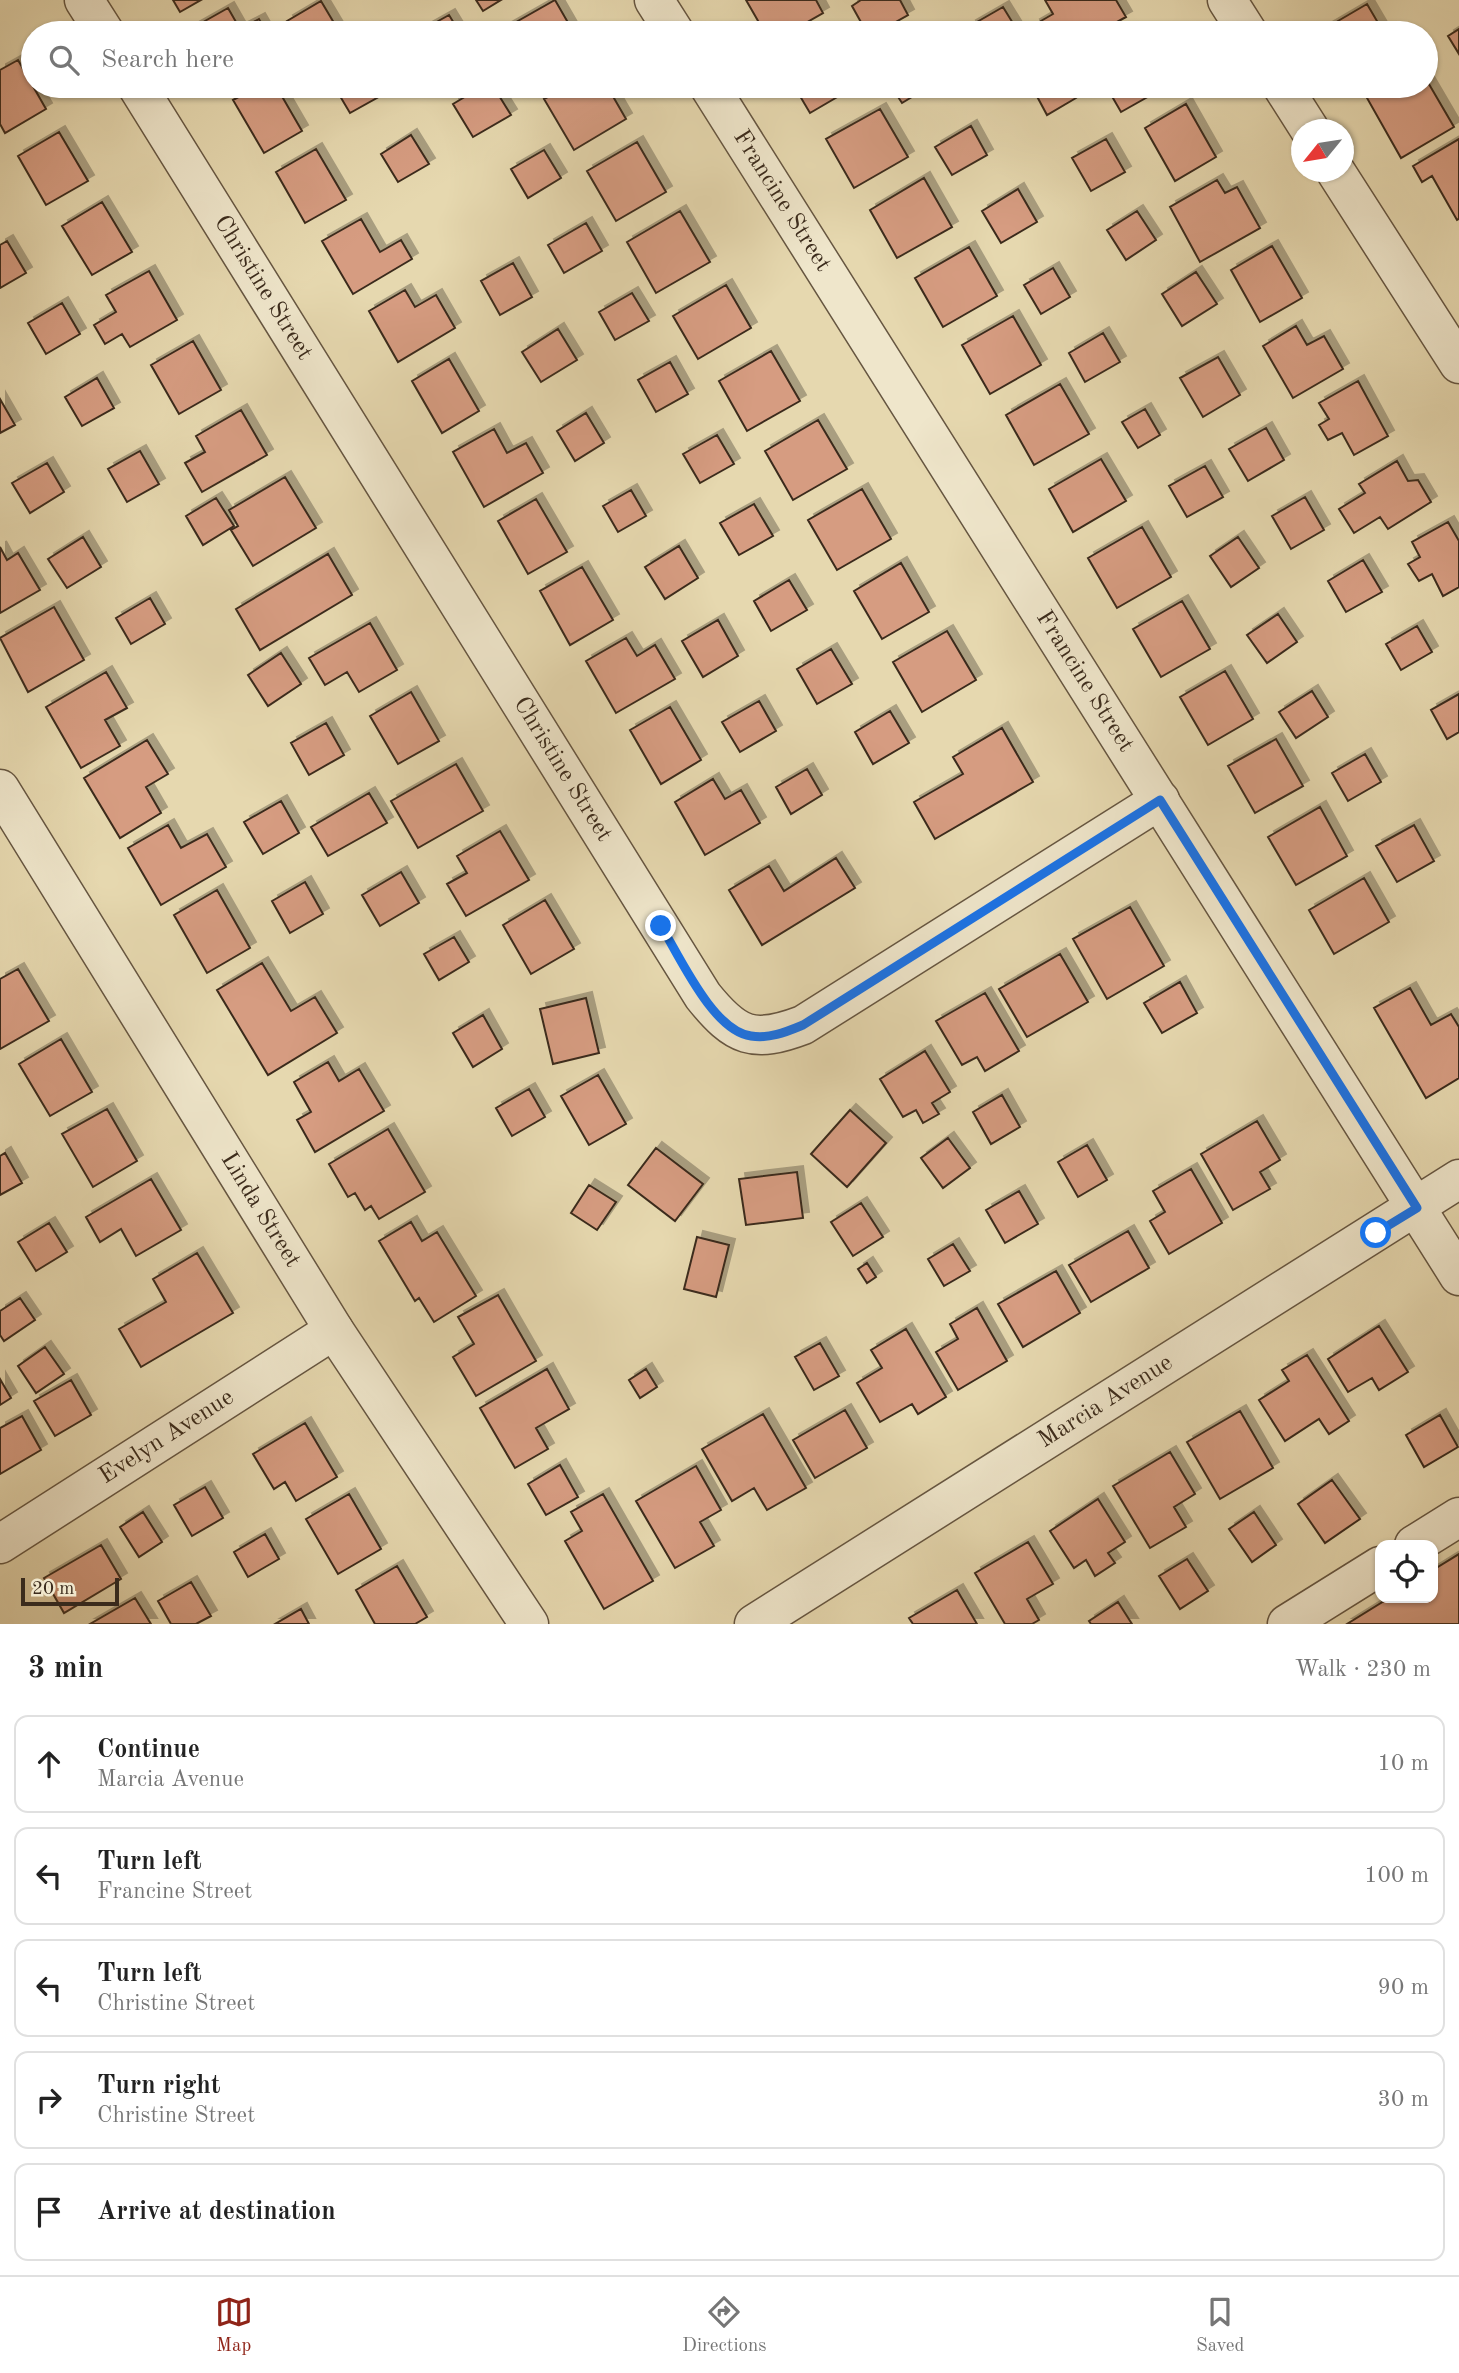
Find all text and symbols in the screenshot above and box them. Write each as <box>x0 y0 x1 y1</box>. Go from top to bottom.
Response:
search box <box>21 21 1438 98</box>
icon: search <box>45 41 83 79</box>
text: Search here <box>101 47 234 73</box>
north arrow <box>1291 119 1354 182</box>
street label: Francine Street <box>728 126 835 276</box>
street label: Christine Street <box>209 212 317 365</box>
street label: Francine Street <box>1031 607 1138 757</box>
street label: Christine Street <box>508 693 616 846</box>
route end <box>645 910 676 941</box>
street label: Linda Street <box>216 1148 304 1272</box>
route start <box>1360 1217 1391 1248</box>
street label: Marcia Avenue <box>1034 1351 1177 1453</box>
street label: Evelyn Avenue <box>95 1385 238 1489</box>
map controls <box>1375 1540 1438 1603</box>
button: locate <box>1375 1540 1438 1603</box>
scale bar <box>21 1575 119 1607</box>
text: 20 m <box>32 1580 74 1599</box>
text: 3 min <box>28 1654 103 1684</box>
text: Walk · 230 m <box>1295 1658 1431 1681</box>
text: Continue <box>97 1737 200 1763</box>
icon: ahead <box>30 1745 68 1783</box>
text: 10 m <box>1378 1752 1429 1775</box>
text: Marcia Avenue <box>97 1768 244 1791</box>
text: Turn left <box>97 1849 202 1875</box>
icon: left <box>30 1857 68 1895</box>
text: 100 m <box>1364 1864 1429 1887</box>
text: Francine Street <box>97 1880 252 1903</box>
text: Turn left <box>97 1961 202 1987</box>
icon: left <box>30 1969 68 2007</box>
text: 90 m <box>1378 1976 1429 1999</box>
text: Christine Street <box>97 1992 255 2015</box>
text: Turn right <box>97 2073 220 2099</box>
icon: right <box>30 2081 68 2119</box>
text: 30 m <box>1378 2088 1429 2111</box>
text: Christine Street <box>97 2104 255 2127</box>
icon: arrive <box>30 2193 68 2231</box>
text: Arrive at destination <box>97 2199 336 2225</box>
tab: Map <box>215 2293 253 2358</box>
tab: Directions <box>682 2293 767 2358</box>
tab: Saved <box>1196 2293 1244 2358</box>

